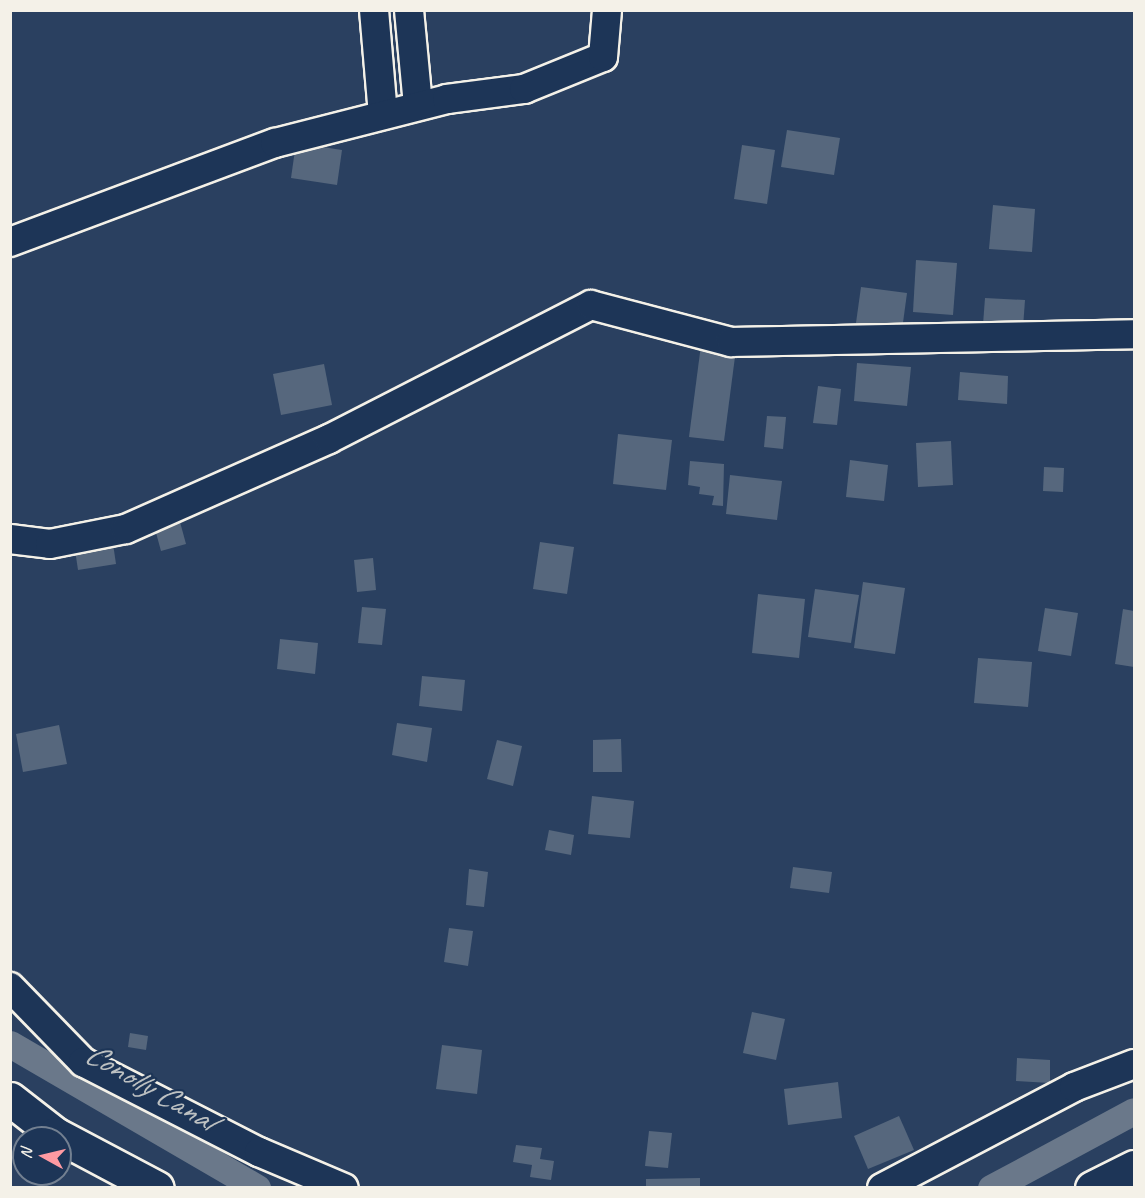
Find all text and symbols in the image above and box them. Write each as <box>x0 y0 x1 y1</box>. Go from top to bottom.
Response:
water label: Conolly Canal <box>78 1035 222 1139</box>
north arrow <box>12 1126 72 1186</box>
text: N <box>16 1147 37 1160</box>

